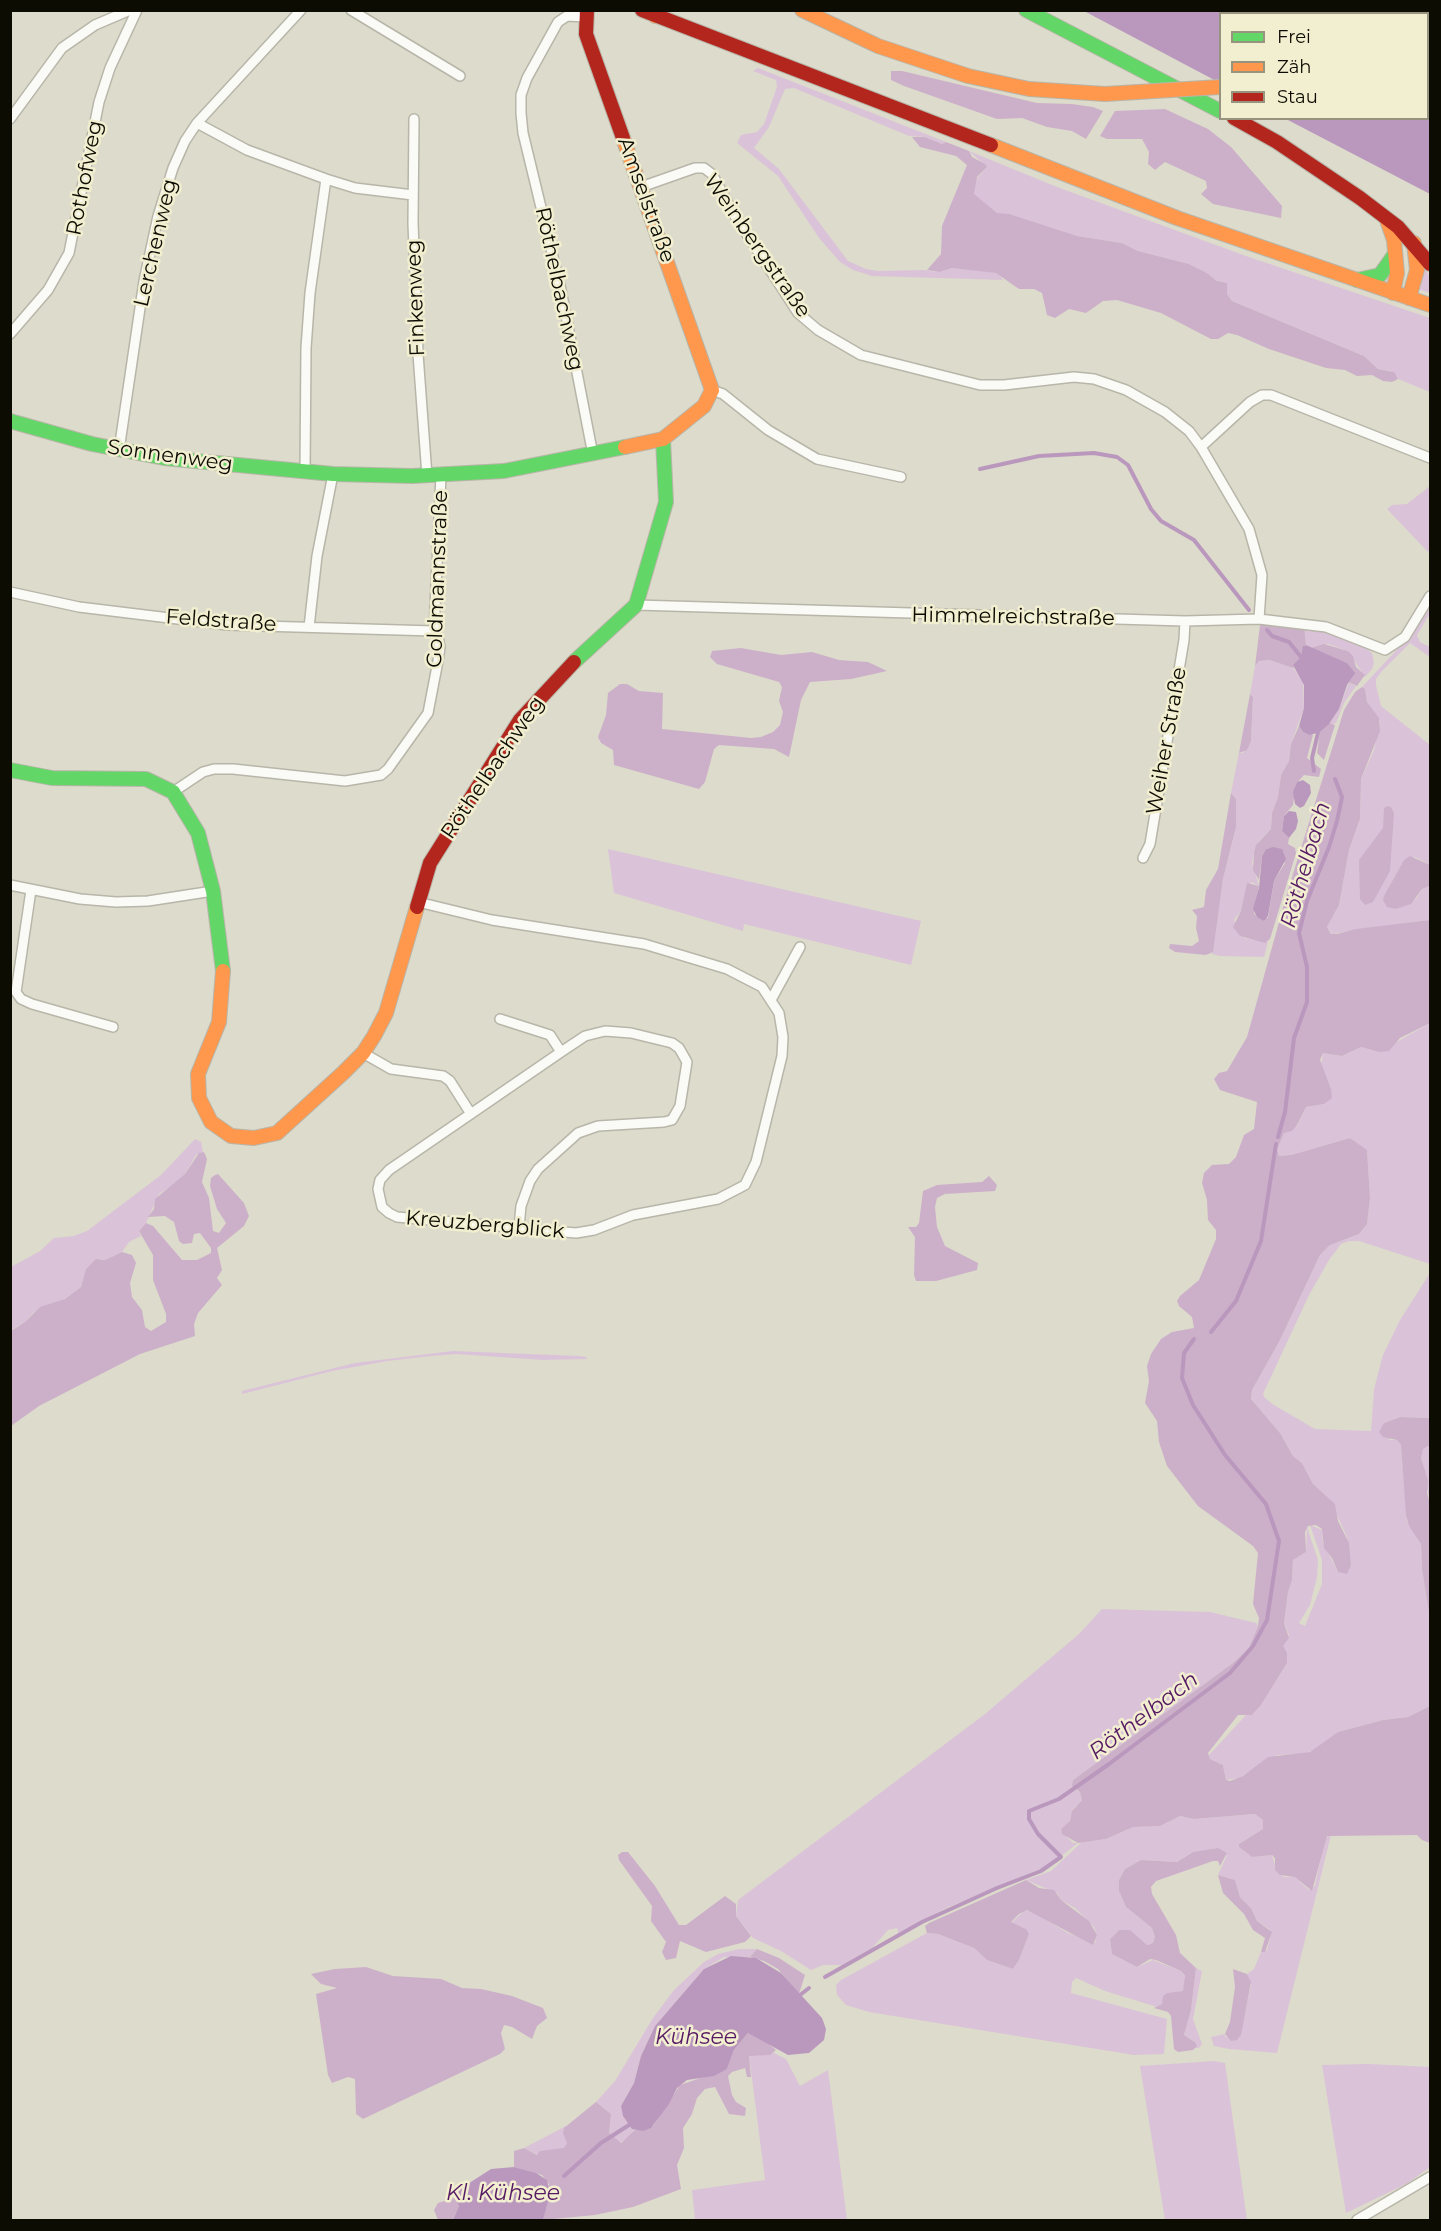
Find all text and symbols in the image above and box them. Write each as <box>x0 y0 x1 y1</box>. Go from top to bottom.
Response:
legend <box>1219 12 1429 120</box>
text: Frei <box>1277 26 1311 48</box>
text: Zäh <box>1277 56 1312 78</box>
text: Stau <box>1277 86 1318 108</box>
street label: Rothofweg <box>61 118 109 238</box>
street label: Amselstraße <box>612 134 680 266</box>
street label: Weinbergstraße <box>698 169 816 323</box>
street label: Lerchenweg <box>129 176 183 310</box>
street label: Röthelbachweg <box>529 205 589 373</box>
street label: Finkenweg <box>401 239 431 357</box>
street label: Sonnenweg <box>106 435 234 477</box>
street label: Goldmannstraße <box>422 490 454 668</box>
street label: Himmelreichstraße <box>911 603 1115 631</box>
street label: Feldstraße <box>165 605 277 637</box>
street label: Weiher Straße <box>1142 665 1192 817</box>
street label: Röthelbachweg <box>436 692 550 844</box>
water label: Röthelbach <box>1275 799 1337 931</box>
street label: Kreuzbergblick <box>404 1205 566 1245</box>
water label: Röthelbach <box>1084 1666 1204 1766</box>
water label: Kühsee <box>655 2025 737 2051</box>
water label: Kl. Kühsee <box>446 2181 560 2207</box>

